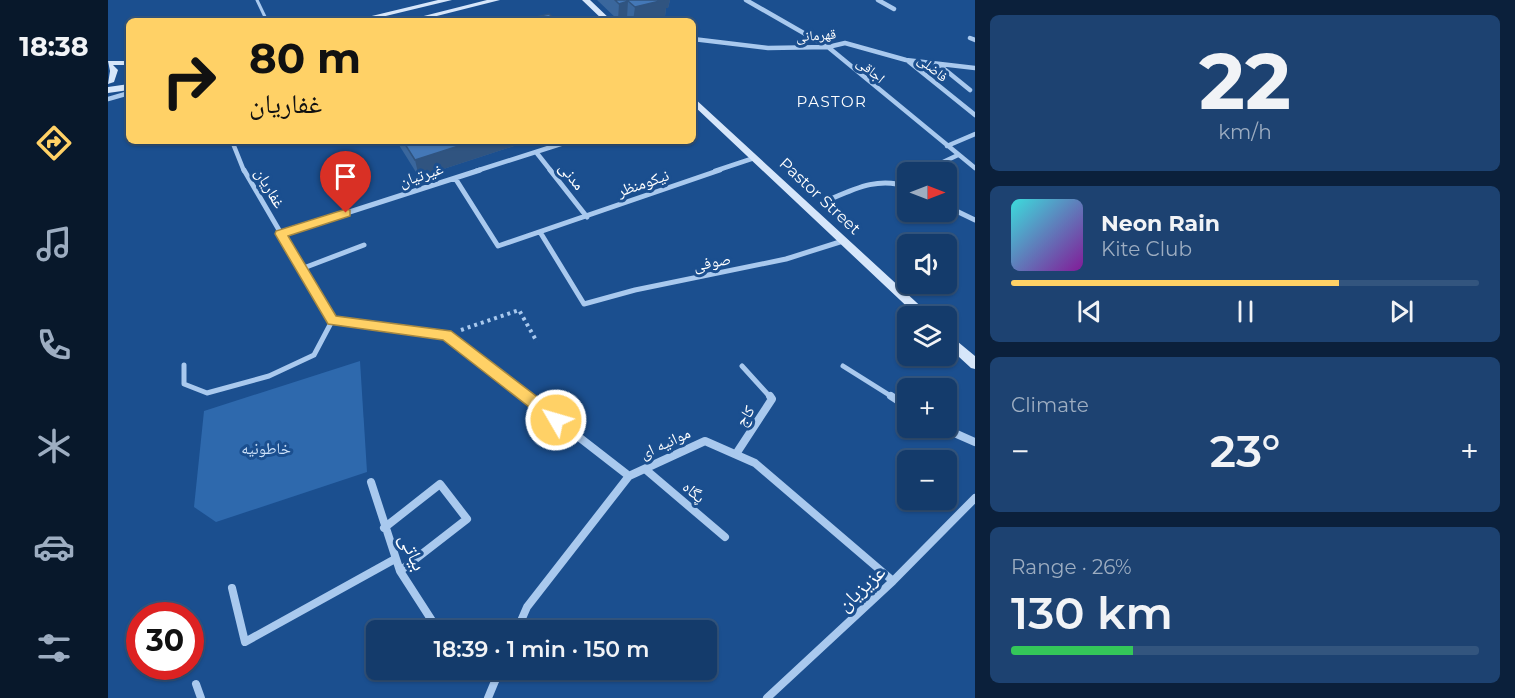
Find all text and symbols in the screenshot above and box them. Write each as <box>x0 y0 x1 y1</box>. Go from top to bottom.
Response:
street label: قهرمانی <box>795 25 837 45</box>
text: 18:38 <box>19 30 89 63</box>
text: 80 m <box>249 32 361 84</box>
text: 22 <box>1199 33 1291 129</box>
icon: right <box>150 42 228 120</box>
street label: فاضلی <box>914 50 952 86</box>
street label: اجاقی <box>853 53 889 87</box>
text: غفاریان <box>249 87 322 120</box>
district label: PASTOR <box>797 92 867 111</box>
text: km/h <box>1218 120 1272 144</box>
icon: directions <box>33 122 75 164</box>
pin <box>320 151 371 213</box>
street label: Pastor Street <box>776 154 865 239</box>
street label: مدنی <box>554 158 589 194</box>
street label: غیرتیان <box>397 159 446 192</box>
icon: arrive <box>329 160 362 193</box>
north arrow <box>897 162 957 222</box>
map controls <box>897 162 957 510</box>
street label: غفاریان <box>250 164 289 212</box>
street label: نیکومنظر <box>614 165 671 201</box>
text: Neon Rain <box>1101 210 1220 237</box>
icon: music <box>33 223 75 265</box>
button: sound <box>897 234 957 294</box>
text: Kite Club <box>1101 237 1192 261</box>
street label: صوفی <box>692 249 733 276</box>
icon: previous <box>1073 295 1106 328</box>
icon: pause <box>1229 295 1262 328</box>
icon: next <box>1385 295 1418 328</box>
button: layers <box>897 306 957 366</box>
icon: phone <box>33 324 75 366</box>
button: + <box>897 378 957 438</box>
position arrow <box>524 388 588 452</box>
text: Climate <box>1011 393 1089 417</box>
street label: کاج <box>731 402 760 430</box>
street label: موانیه ای <box>637 423 694 464</box>
text: 23° <box>1210 423 1280 478</box>
icon: climate <box>33 425 75 467</box>
text: − <box>1011 431 1030 471</box>
text: + <box>1460 431 1479 471</box>
park label: خاطونیه <box>241 439 291 458</box>
button: − <box>897 450 957 510</box>
street label: پگاه <box>679 477 709 507</box>
icon: car <box>33 526 75 568</box>
street label: بیاتی <box>394 530 432 574</box>
text: Range · 26% <box>1011 555 1132 579</box>
street label: عزیزیان <box>832 560 890 616</box>
text: 130 km <box>1011 585 1173 640</box>
speed limit sign: 30 <box>126 602 204 680</box>
icon: filters <box>33 627 75 669</box>
text: 18:39 · 1 min · 150 m <box>434 636 649 663</box>

